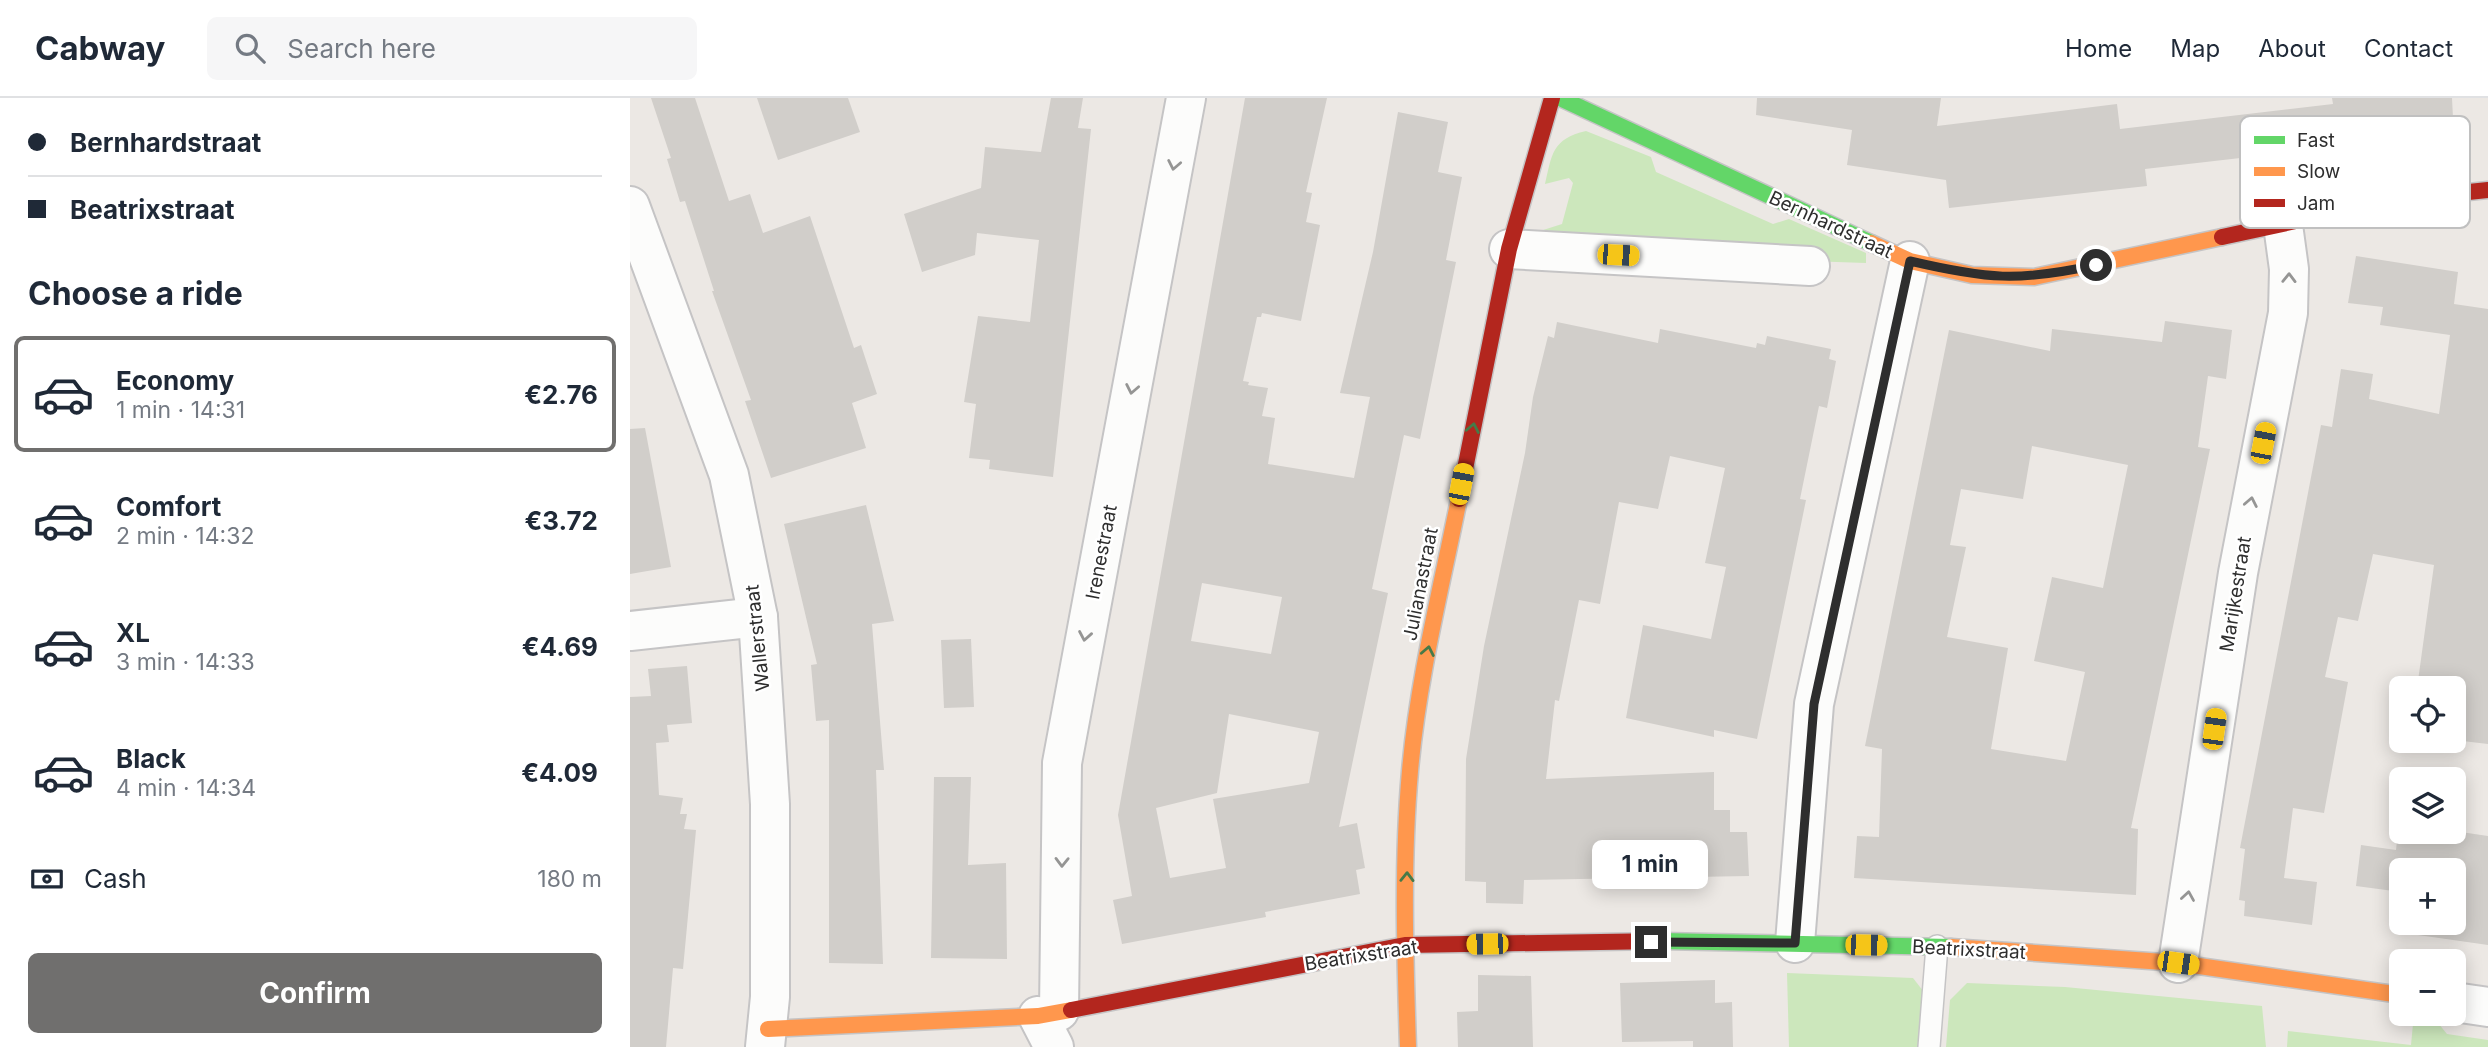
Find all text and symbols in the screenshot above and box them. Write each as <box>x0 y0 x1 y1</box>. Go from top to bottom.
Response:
search box <box>207 17 697 80</box>
text: Cabway <box>35 28 165 68</box>
icon: search <box>231 29 269 67</box>
text: Search here <box>287 33 436 64</box>
text: Home <box>2065 34 2132 63</box>
text: Map <box>2170 34 2220 63</box>
text: About <box>2258 34 2326 63</box>
text: Contact <box>2364 34 2453 63</box>
legend <box>2240 116 2470 228</box>
text: Bernhardstraat <box>70 127 261 158</box>
text: Fast <box>2297 129 2335 152</box>
one-way arrow <box>1167 159 1182 171</box>
text: Slow <box>2297 160 2340 183</box>
street label: Bernhardstraat <box>1765 186 1896 263</box>
text: Jam <box>2297 192 2335 215</box>
text: Beatrixstraat <box>70 194 235 225</box>
car <box>1597 243 1640 267</box>
route start <box>2080 249 2112 281</box>
one-way arrow <box>2281 272 2297 283</box>
text: Choose a ride <box>28 274 243 313</box>
icon: car <box>32 363 95 426</box>
text: Economy <box>116 365 234 396</box>
text: €2.76 <box>524 379 598 410</box>
one-way arrow <box>1125 383 1140 395</box>
text: 1 min · 14:31 <box>116 396 245 424</box>
car <box>2249 420 2278 466</box>
one-way arrow <box>1464 422 1479 434</box>
car <box>1447 461 1476 507</box>
icon: car <box>32 489 95 552</box>
text: Comfort <box>116 491 221 522</box>
one-way arrow <box>2243 496 2258 508</box>
street label: Irenestraat <box>1081 503 1122 602</box>
text: €3.72 <box>524 505 598 536</box>
text: 2 min · 14:32 <box>116 522 254 550</box>
street label: Julianastraat <box>1398 526 1443 643</box>
street label: Marijkestraat <box>2215 535 2256 653</box>
street label: Wallerstraat <box>740 584 775 692</box>
icon: car <box>32 615 95 678</box>
text: XL <box>116 617 150 648</box>
one-way arrow <box>1079 630 1094 642</box>
text: €4.69 <box>522 631 598 662</box>
one-way arrow <box>1419 645 1434 657</box>
text: 3 min · 14:33 <box>116 648 255 676</box>
map controls <box>2389 676 2466 1026</box>
button: locate <box>2389 676 2466 753</box>
car <box>2201 707 2228 751</box>
icon: car <box>32 741 95 804</box>
text: Black <box>116 743 186 774</box>
text: €4.09 <box>521 757 598 788</box>
button: layers <box>2389 767 2466 844</box>
text: 4 min · 14:34 <box>116 774 256 802</box>
callout: 1 min <box>1593 840 1709 890</box>
text: 1 min <box>1622 850 1678 878</box>
one-way arrow <box>1054 857 1070 867</box>
button: + <box>2389 858 2466 935</box>
icon: cash <box>28 860 66 898</box>
text: Cash <box>84 863 147 894</box>
text: 180 m <box>537 865 602 893</box>
one-way arrow <box>1399 871 1415 882</box>
one-way arrow <box>2180 890 2195 902</box>
route end <box>1635 926 1667 958</box>
car <box>1466 933 1509 955</box>
car <box>1845 934 1888 956</box>
street label: Beatrixstraat <box>1303 935 1419 976</box>
street label: Beatrixstraat <box>1911 935 2026 964</box>
button: − <box>2389 949 2466 1026</box>
car <box>2156 950 2201 976</box>
button: Confirm <box>28 953 602 1033</box>

